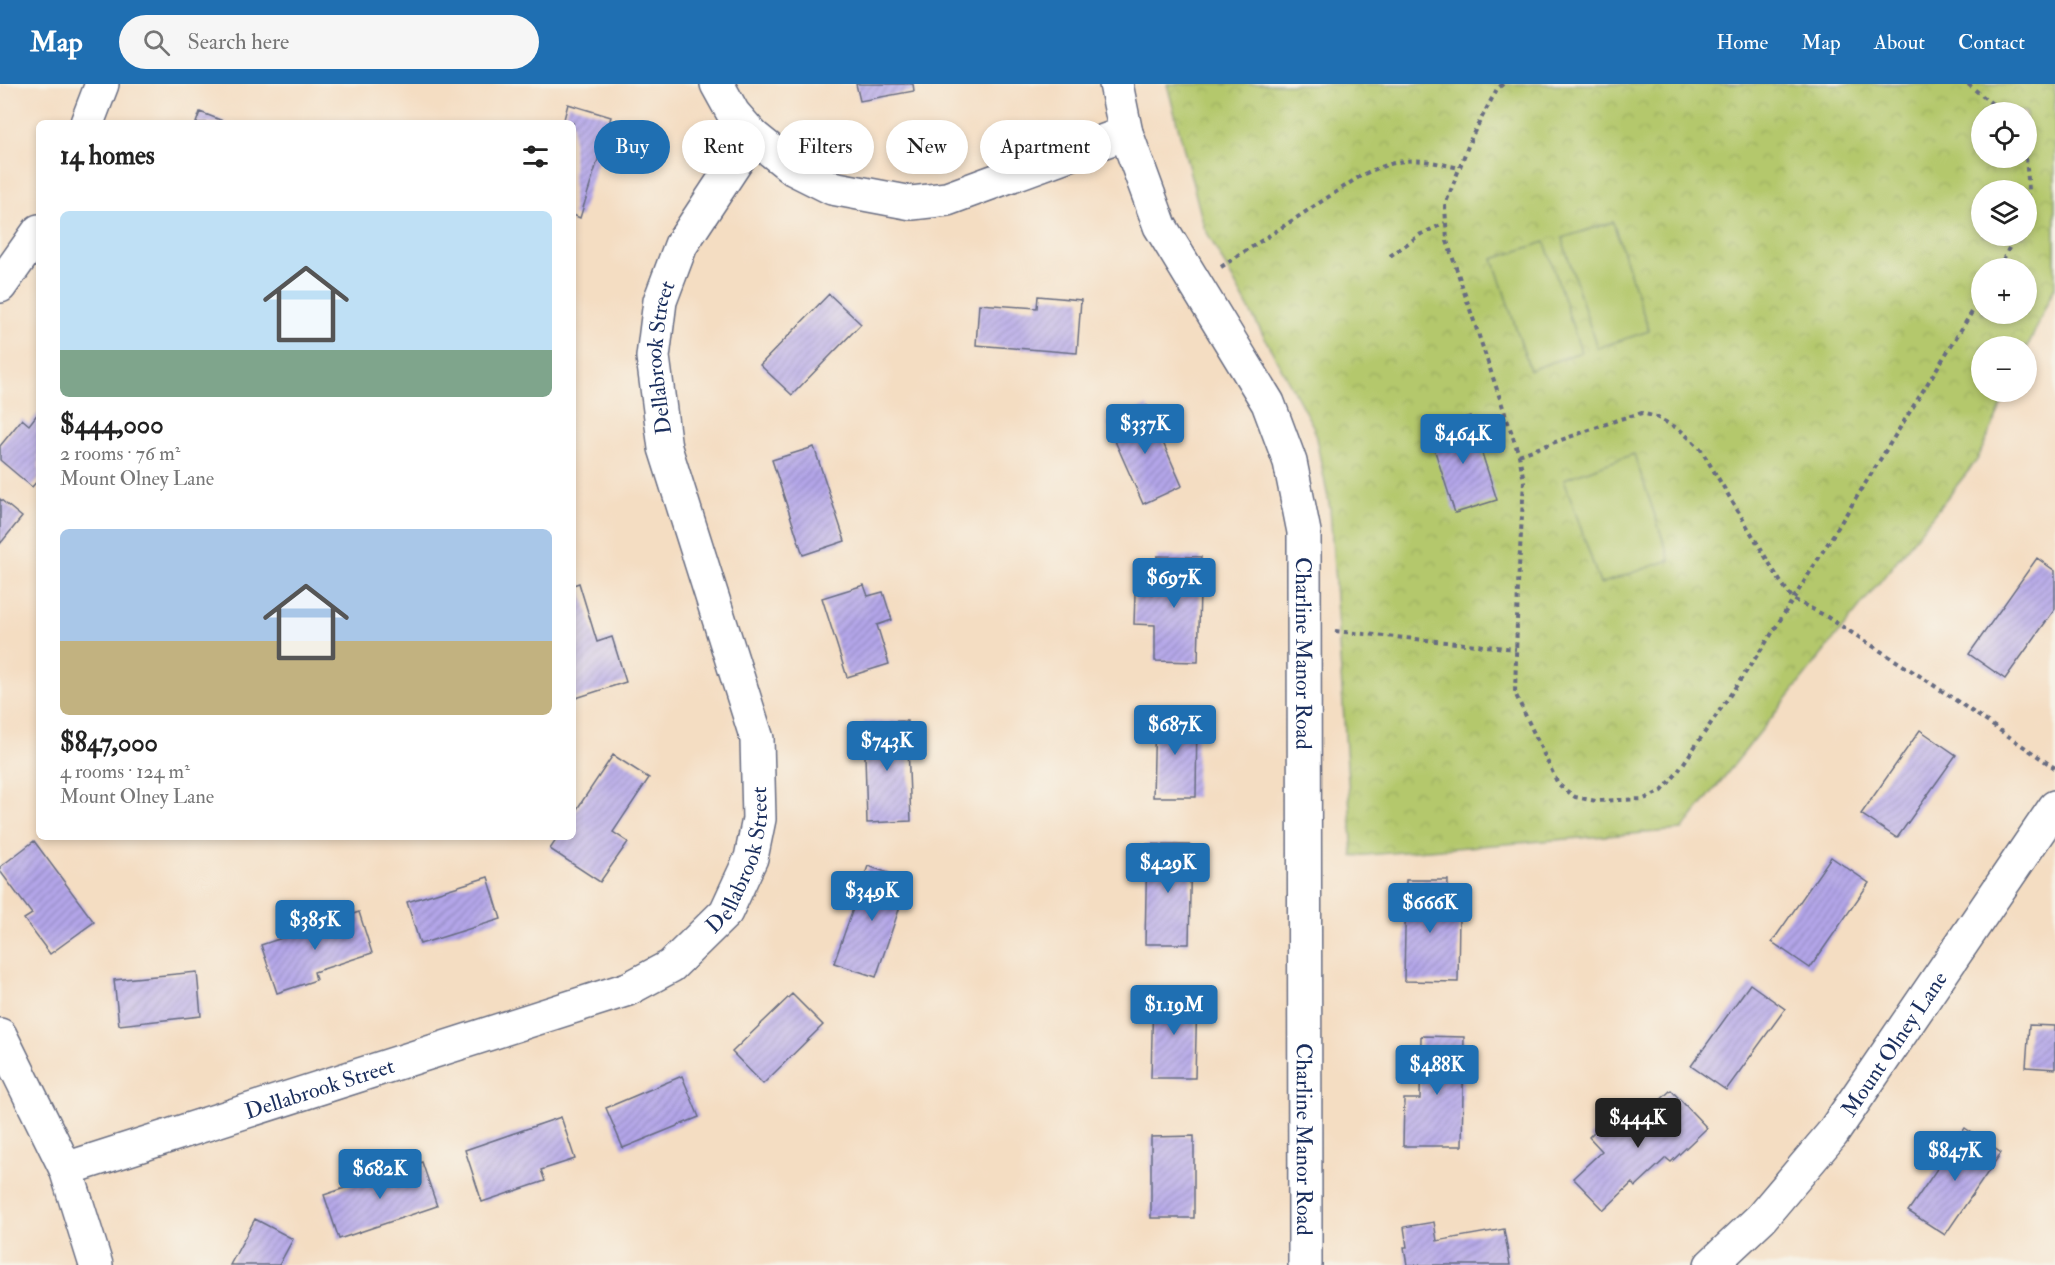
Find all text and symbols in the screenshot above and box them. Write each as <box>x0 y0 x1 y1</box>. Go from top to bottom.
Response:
search box <box>119 15 539 69</box>
text: Map <box>30 25 83 60</box>
icon: search <box>140 26 173 59</box>
text: Search here <box>188 28 289 56</box>
text: Home <box>1716 29 1768 56</box>
text: Map <box>1801 29 1841 56</box>
text: About <box>1874 29 1925 56</box>
text: Contact <box>1958 29 2025 56</box>
map controls <box>1971 102 2037 402</box>
button: locate <box>1971 102 2037 168</box>
chip: Buy <box>594 120 670 174</box>
chip: Rent <box>682 120 765 174</box>
chip: Filters <box>777 120 874 174</box>
chip: New <box>886 120 968 174</box>
chip: Apartment <box>980 120 1111 174</box>
text: 14 homes <box>60 140 155 172</box>
icon: filters <box>519 140 552 173</box>
button: layers <box>1971 180 2037 246</box>
icon: home <box>252 250 360 358</box>
button: + <box>1971 258 2037 324</box>
street label: Dellabrook Street <box>640 277 681 436</box>
button: − <box>1971 336 2037 402</box>
pin: $337K <box>1103 404 1187 455</box>
text: $444,000 <box>60 409 163 441</box>
text: $337K <box>1120 411 1170 436</box>
pin: $464K <box>1421 414 1505 465</box>
text: $464K <box>1435 421 1491 446</box>
text: 2 rooms · 76 m² <box>60 441 180 466</box>
text: Mount Olney Lane <box>60 466 214 491</box>
street label: Charline Manor Road <box>1289 557 1317 750</box>
pin: $697K <box>1132 558 1216 609</box>
text: $697K <box>1147 565 1201 590</box>
icon: home <box>252 568 360 676</box>
pin: $687K <box>1133 705 1217 756</box>
text: $687K <box>1148 712 1202 737</box>
pin: $743K <box>845 721 929 772</box>
text: $847,000 <box>60 727 158 759</box>
text: $743K <box>861 728 913 753</box>
text: 4 rooms · 124 m² <box>60 759 190 784</box>
text: Mount Olney Lane <box>60 784 214 809</box>
street label: Dellabrook Street <box>700 786 774 939</box>
pin: $429K <box>1126 843 1210 894</box>
text: $429K <box>1140 850 1196 875</box>
pin: $349K <box>830 871 914 922</box>
text: $349K <box>845 878 899 903</box>
pin: $666K <box>1388 883 1472 934</box>
text: $666K <box>1402 890 1458 915</box>
pin: $385K <box>273 900 357 951</box>
text: $385K <box>289 907 341 932</box>
street label: Mount Olney Lane <box>1835 966 1954 1122</box>
pin: $1.19M <box>1125 985 1223 1036</box>
text: $1.19M <box>1144 992 1204 1017</box>
street label: Charline Manor Road <box>1290 1043 1318 1236</box>
pin: $488K <box>1395 1045 1479 1096</box>
street label: Dellabrook Street <box>241 1052 398 1126</box>
text: $488K <box>1410 1052 1464 1077</box>
pin: $444K <box>1596 1098 1680 1149</box>
text: $444K <box>1609 1105 1667 1130</box>
pin: $847K <box>1913 1131 1997 1182</box>
text: $847K <box>1928 1138 1982 1163</box>
pin: $682K <box>338 1149 422 1200</box>
text: $682K <box>353 1156 407 1181</box>

